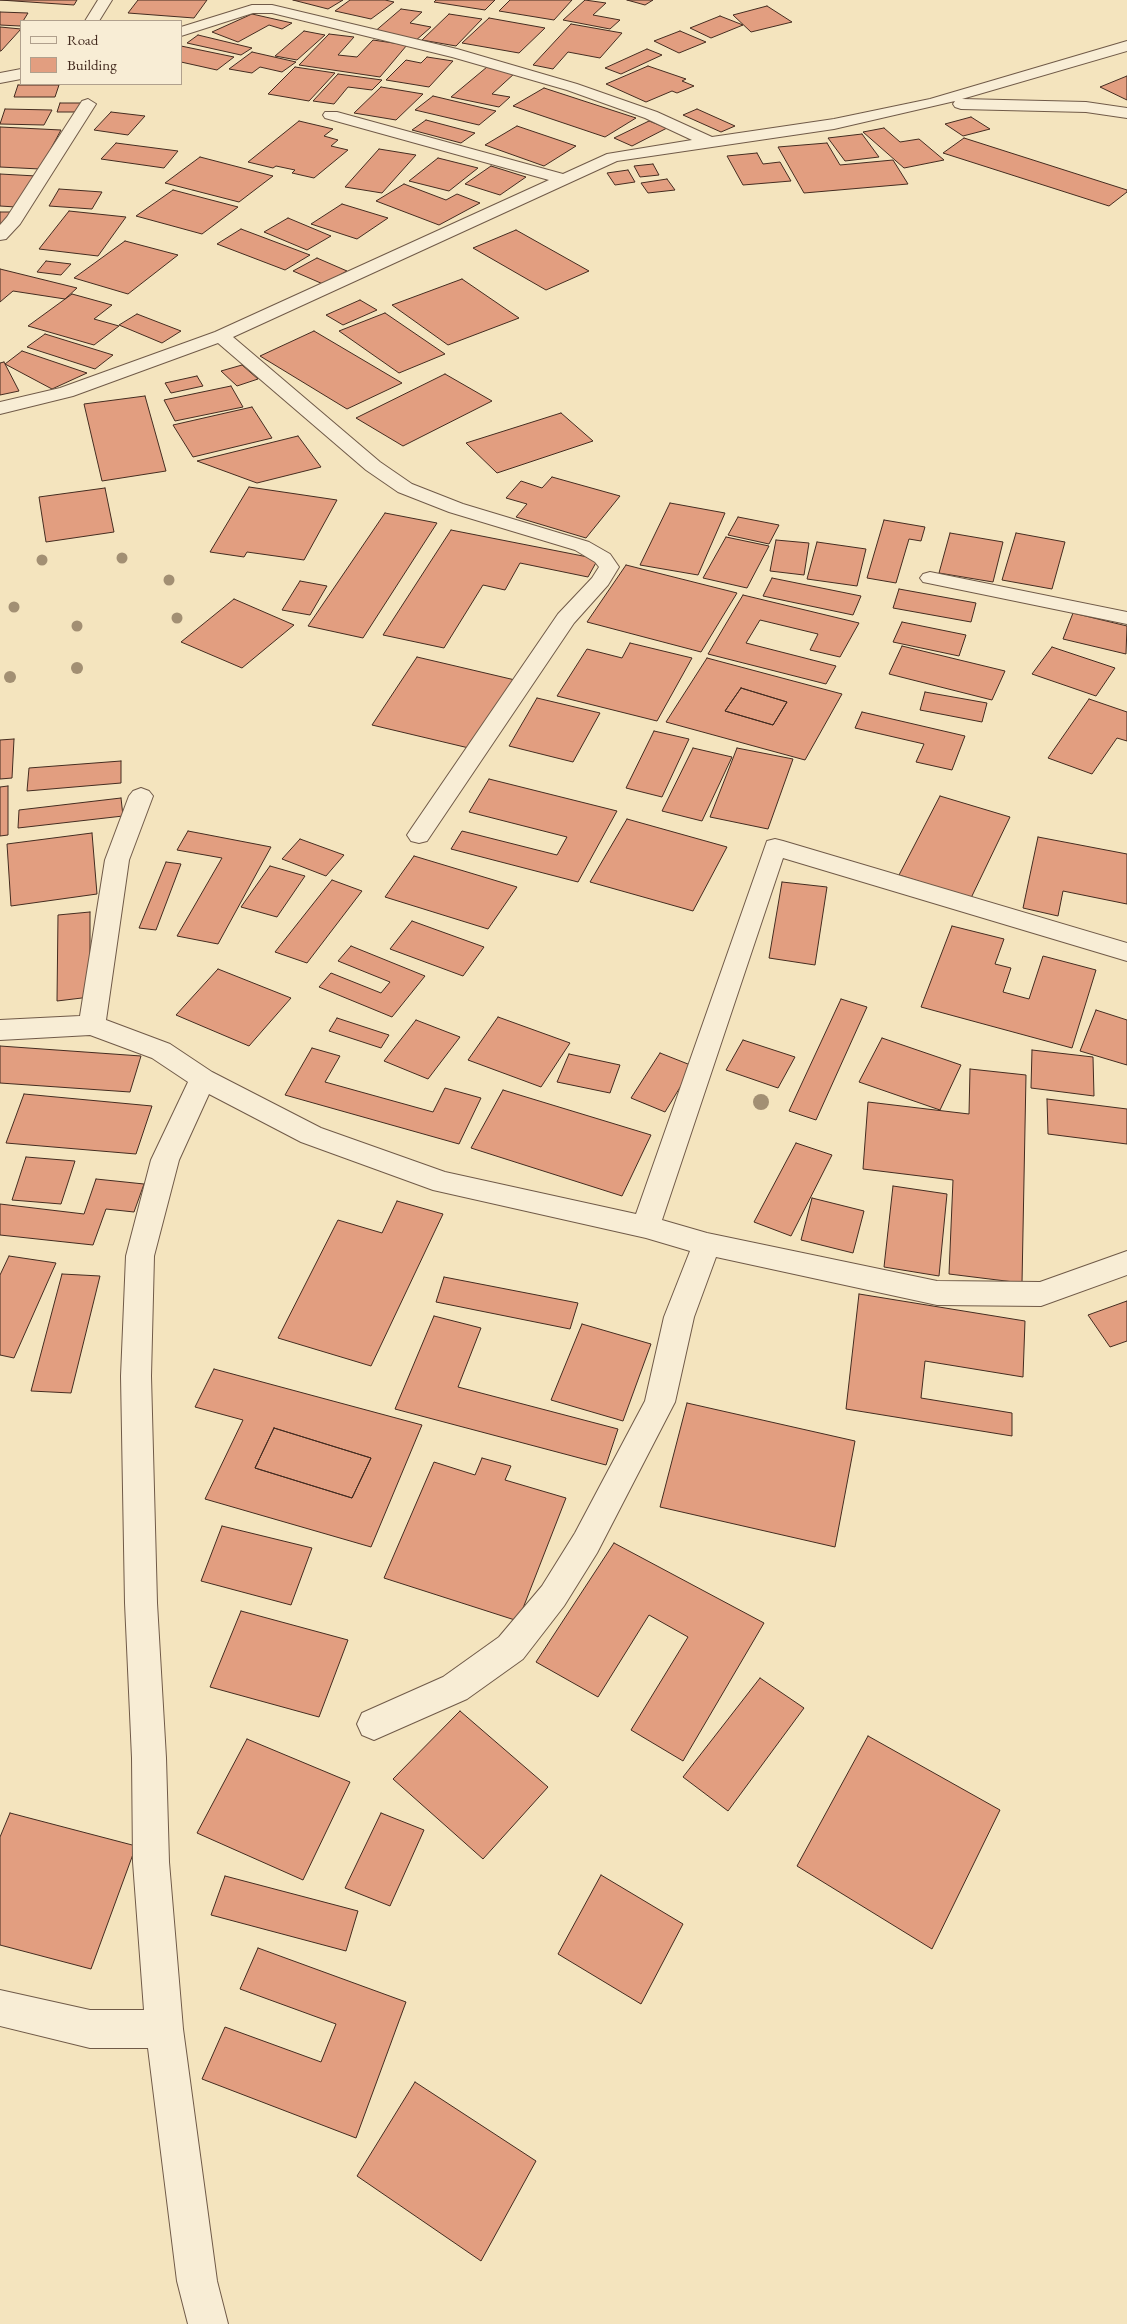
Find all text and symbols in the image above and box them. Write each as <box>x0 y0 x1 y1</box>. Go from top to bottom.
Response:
legend <box>20 20 182 85</box>
text: Road <box>67 30 98 49</box>
text: Building <box>67 55 117 74</box>

